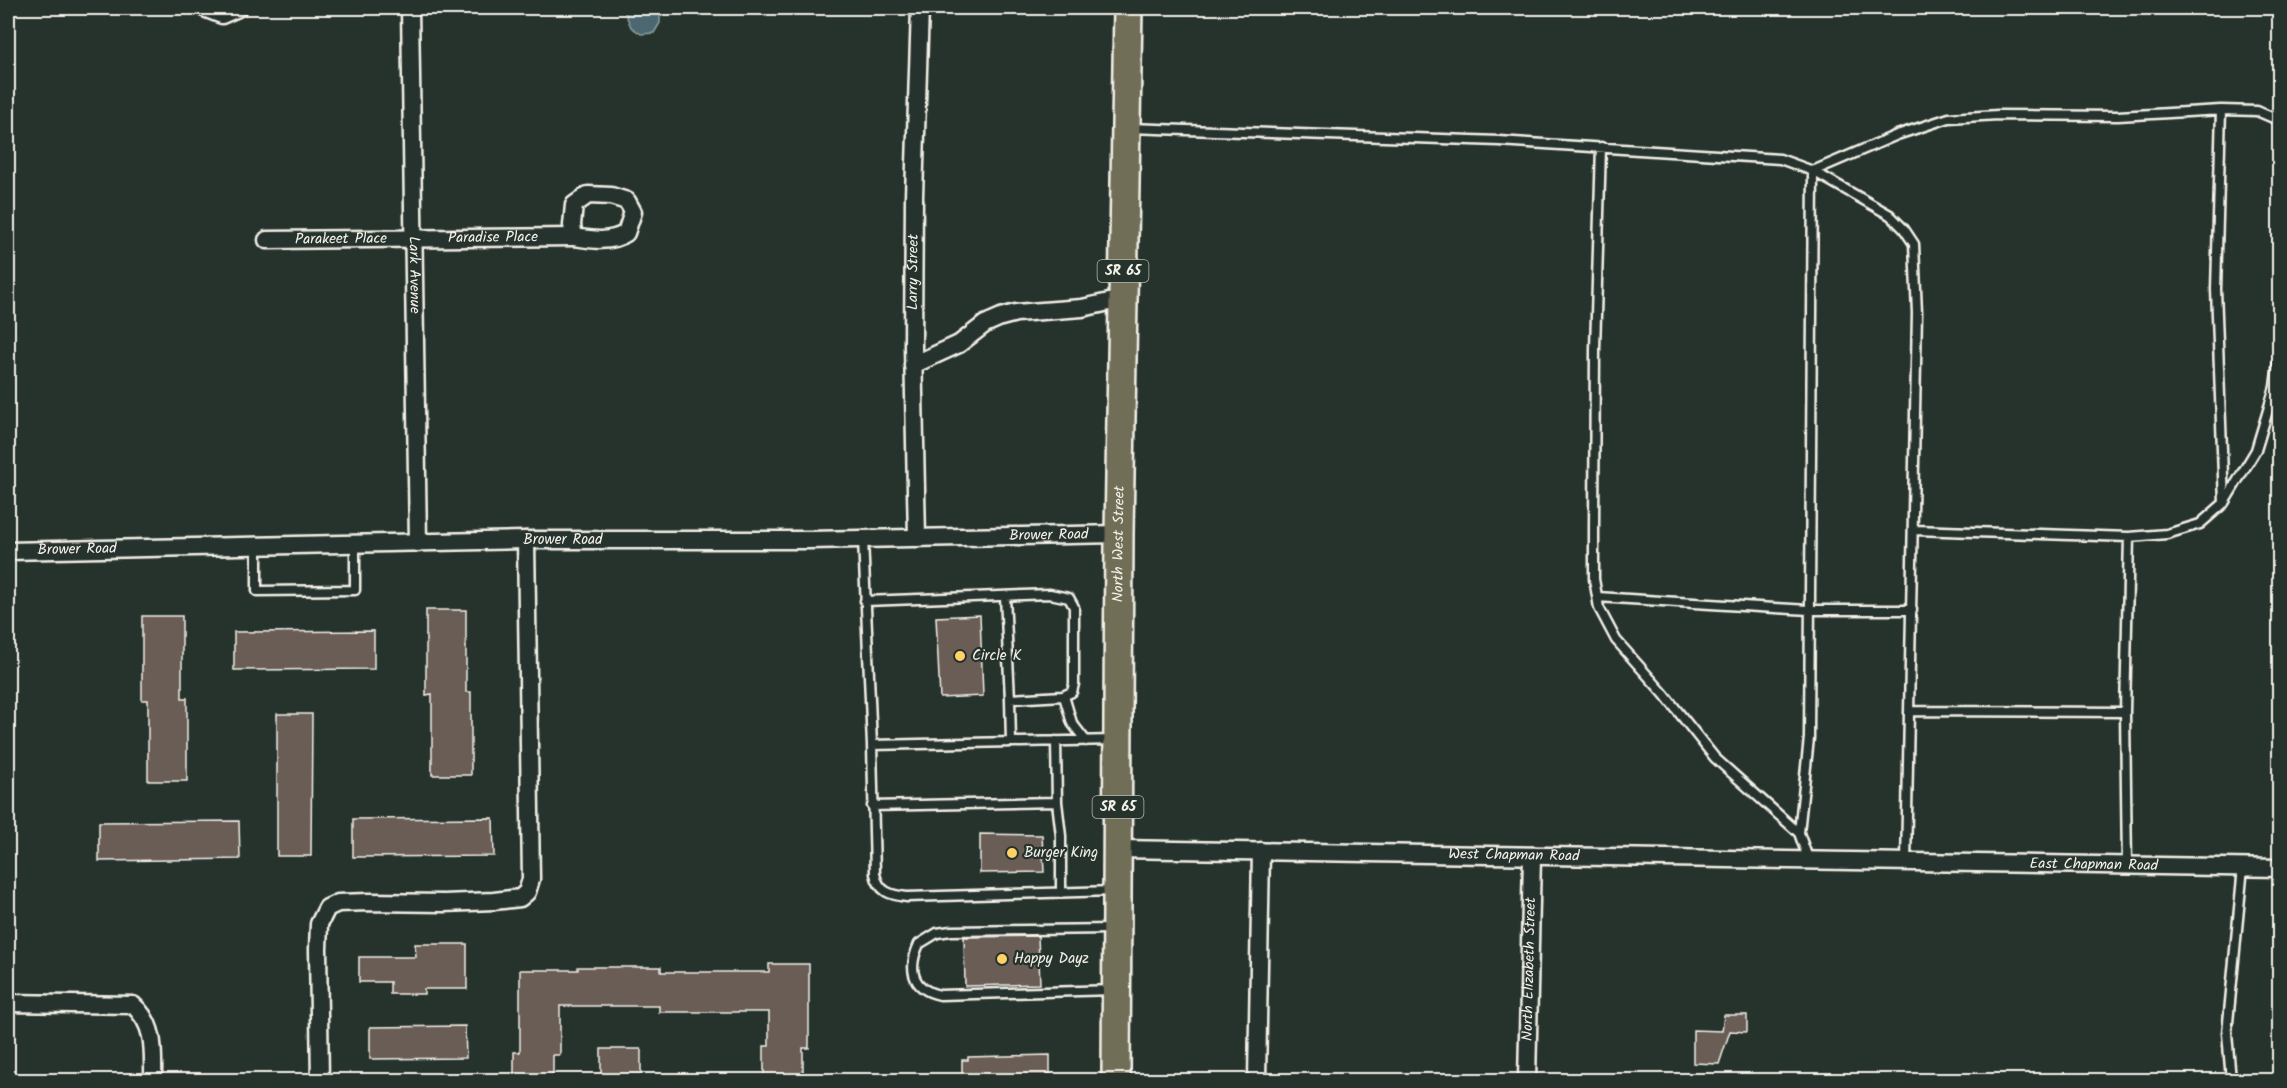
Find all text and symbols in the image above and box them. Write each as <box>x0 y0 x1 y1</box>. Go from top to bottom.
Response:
street label: Paradise Place <box>448 225 538 250</box>
street label: Parakeet Place <box>295 227 387 252</box>
street label: Larry Street <box>901 234 926 310</box>
street label: Lark Avenue <box>401 236 427 314</box>
road number: SR 65 <box>1098 260 1148 282</box>
street label: North West Street <box>1107 485 1132 602</box>
street label: Brower Road <box>1009 523 1089 548</box>
street label: Brower Road <box>523 528 603 552</box>
street label: Brower Road <box>37 537 117 562</box>
place label: Circle K <box>972 644 1022 668</box>
marker: Circle K <box>953 649 967 663</box>
road number: SR 65 <box>1092 796 1144 818</box>
place label: Burger King <box>1024 841 1098 865</box>
street label: West Chapman Road <box>1448 842 1580 869</box>
marker: Burger King <box>1005 846 1019 860</box>
street label: East Chapman Road <box>2029 852 2159 878</box>
street label: North Elizabeth Street <box>1516 897 1543 1041</box>
place label: Happy Dayz <box>1014 947 1089 971</box>
marker: Happy Dayz <box>995 952 1009 966</box>

